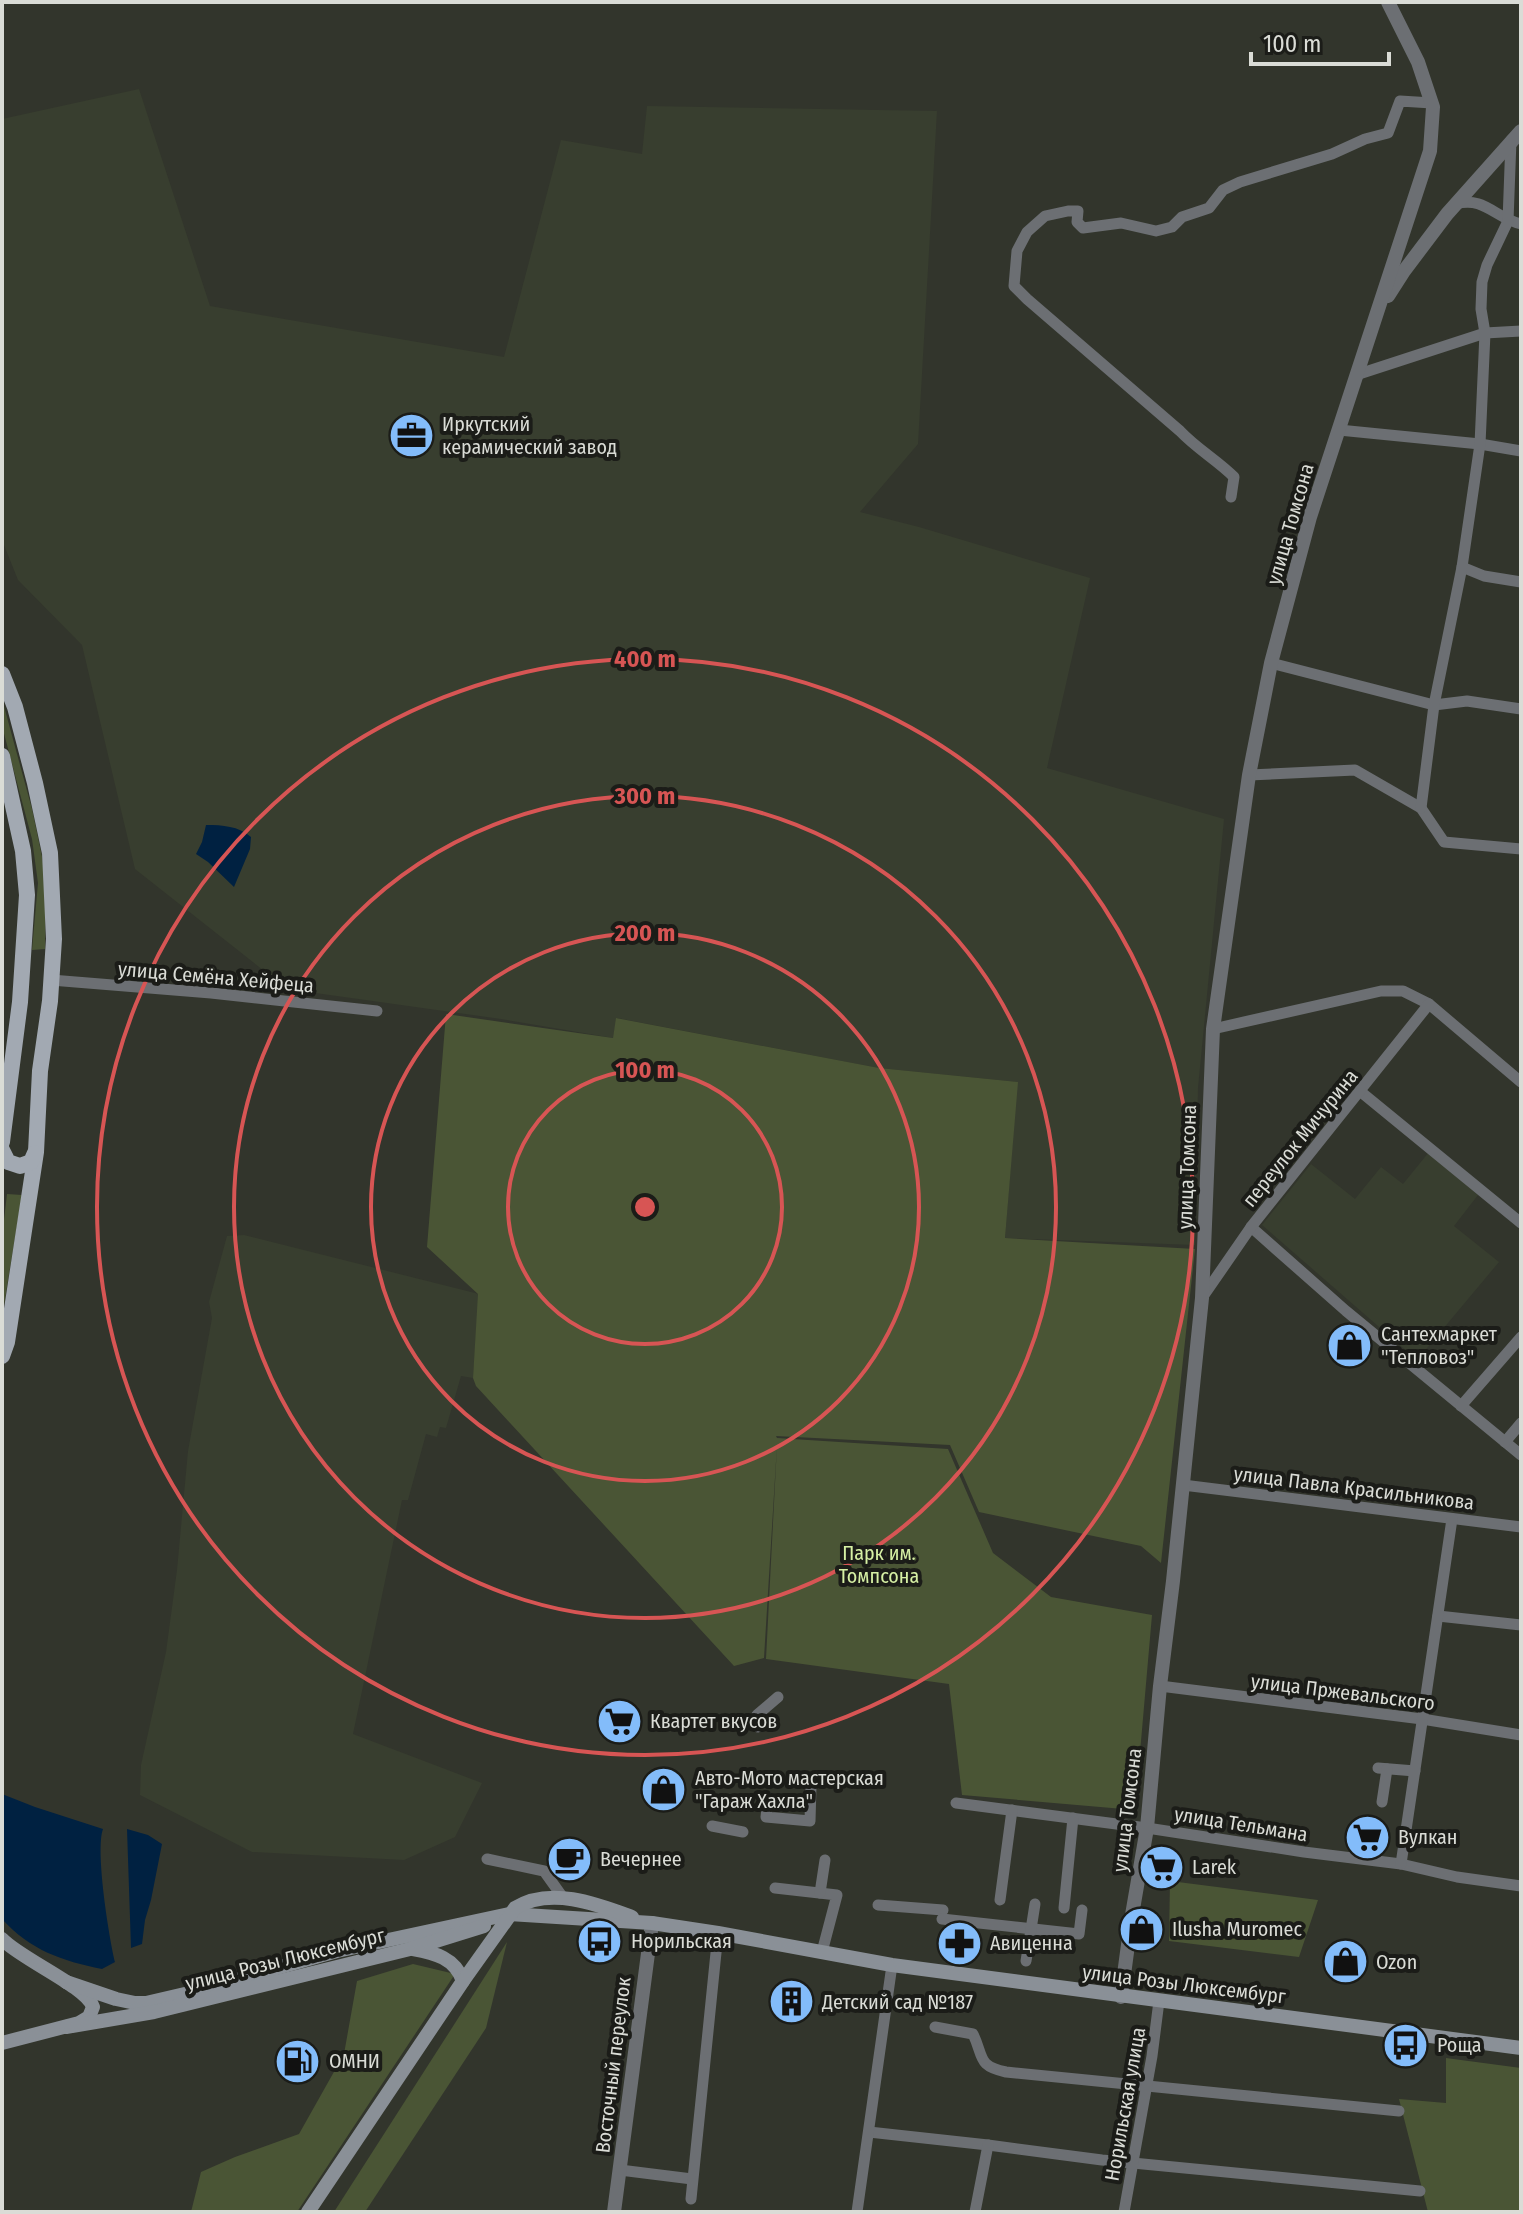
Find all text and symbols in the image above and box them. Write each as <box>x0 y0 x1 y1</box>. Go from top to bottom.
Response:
scale bar <box>1251 16 1389 66</box>
text: 100 m <box>1263 30 1321 58</box>
office icon: Иркутский керамический завод <box>387 411 435 459</box>
place label: Иркутский керамический завод <box>442 412 617 459</box>
street label: улица Томсона <box>1261 461 1319 587</box>
text: 400 m <box>614 645 676 673</box>
text: 300 m <box>614 782 675 810</box>
text: 200 m <box>614 919 675 947</box>
street label: улица Семёна Хейфеца <box>117 956 315 998</box>
text: 100 m <box>615 1056 675 1084</box>
street label: переулок Мичурина <box>1237 1064 1363 1212</box>
street label: улица Томсона <box>1173 1104 1201 1230</box>
centre of rings <box>631 1193 659 1221</box>
shop icon: Сантехмаркет "Тепловоз" <box>1326 1322 1374 1370</box>
place label: Сантехмаркет "Тепловоз" <box>1381 1322 1498 1369</box>
street label: улица Павла Красильникова <box>1232 1461 1476 1515</box>
park label: Парк им. Томпсона <box>839 1541 919 1588</box>
street label: улица Пржевальского <box>1250 1669 1436 1715</box>
supermarket icon: Квартет вкусов <box>595 1697 643 1745</box>
place label: Квартет вкусов <box>650 1709 777 1733</box>
street label: улица Томсона <box>1107 1747 1147 1873</box>
shop icon: Авто-Мото мастерская "Гараж Хахла" <box>640 1766 688 1814</box>
place label: Авто-Мото мастерская "Гараж Хахла" <box>695 1766 884 1813</box>
street label: улица Тельмана <box>1173 1802 1309 1846</box>
supermarket icon: Вулкан <box>1343 1813 1391 1861</box>
place label: Вулкан <box>1398 1825 1457 1849</box>
cafe icon: Вечернее <box>545 1835 593 1883</box>
supermarket icon: Larek <box>1137 1843 1185 1891</box>
place label: Вечернее <box>600 1847 682 1871</box>
place label: Larek <box>1192 1855 1237 1879</box>
shop icon: Ilusha Muromec <box>1117 1905 1165 1953</box>
bus stop icon: Норильская <box>576 1917 624 1965</box>
place label: Ilusha Muromec <box>1172 1917 1302 1941</box>
pharmacy icon: Авиценна <box>935 1919 983 1967</box>
street label: улица Розы Люксембург <box>183 1923 387 1995</box>
place label: Норильская <box>631 1929 732 1953</box>
place label: Авиценна <box>990 1931 1073 1955</box>
shop icon: Ozon <box>1321 1938 1369 1986</box>
place label: Ozon <box>1376 1950 1417 1974</box>
street label: улица Розы Люксембург <box>1081 1960 1287 2008</box>
street label: Восточный переулок <box>590 1975 636 2154</box>
building icon: Детский сад №187 <box>767 1978 815 2026</box>
place label: Детский сад №187 <box>821 1990 973 2014</box>
bus stop icon: Роща <box>1382 2021 1430 2069</box>
street label: Норильская улица <box>1100 2025 1150 2183</box>
place label: Роща <box>1437 2033 1482 2057</box>
fuel station icon: ОМНИ <box>274 2037 322 2085</box>
place label: ОМНИ <box>329 2049 380 2073</box>

